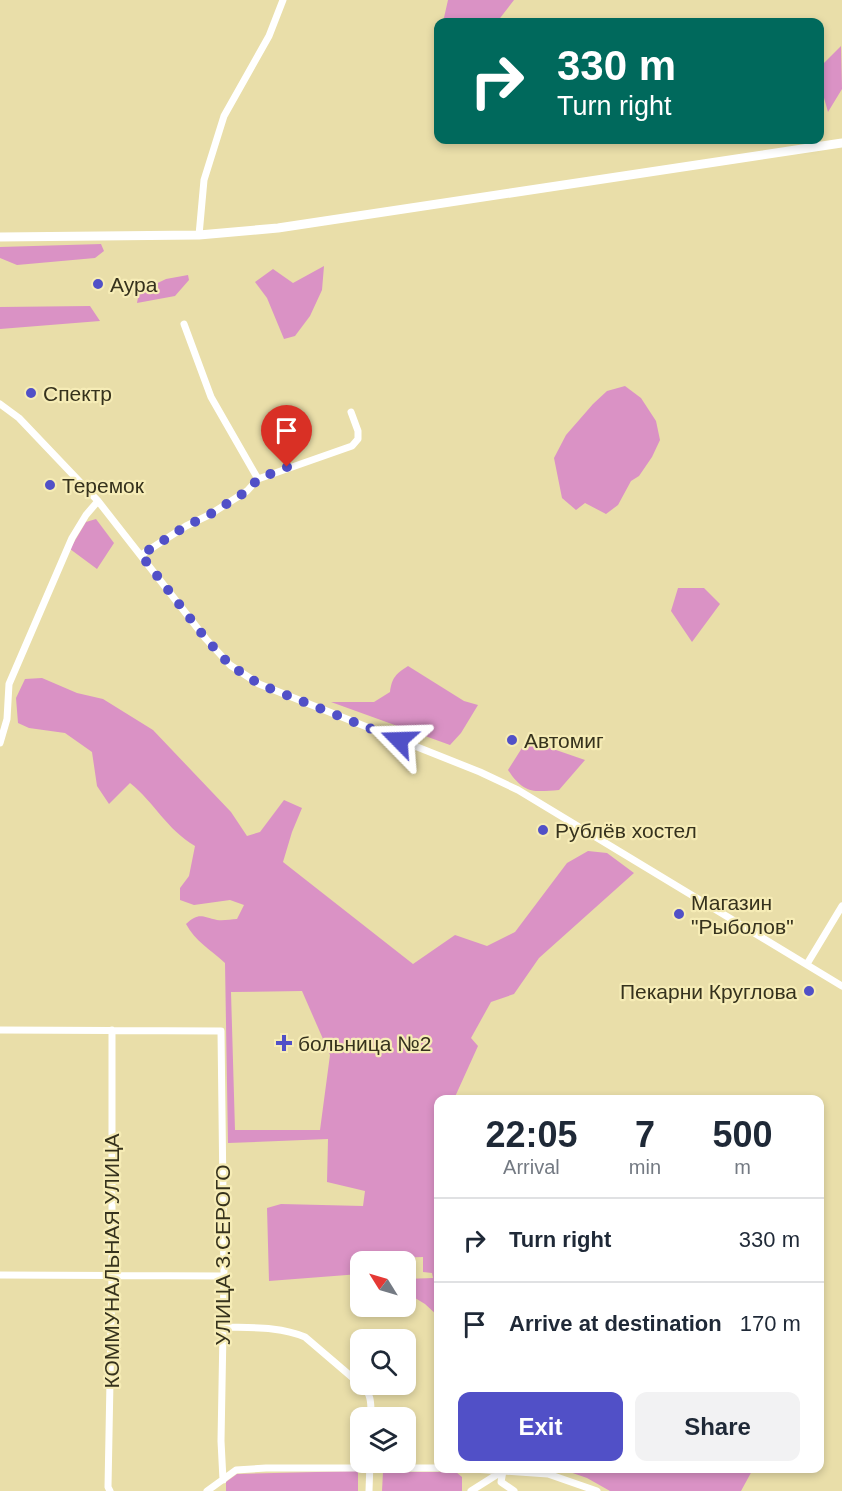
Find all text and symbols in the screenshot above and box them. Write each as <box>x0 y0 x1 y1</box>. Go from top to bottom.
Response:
icon: right <box>458 42 536 120</box>
text: 330 m <box>557 42 676 89</box>
text: Turn right <box>557 91 672 121</box>
place label: Аура <box>110 273 158 296</box>
marker: Аура <box>91 277 105 291</box>
place label: Спектр <box>43 382 112 405</box>
marker: Спектр <box>24 386 38 400</box>
pin <box>261 405 312 467</box>
icon: arrive <box>270 414 303 447</box>
place label: Теремок <box>62 474 145 497</box>
marker: Теремок <box>43 478 57 492</box>
position arrow <box>367 708 431 772</box>
place label: Автомиг <box>524 729 604 752</box>
marker: Автомиг <box>505 733 519 747</box>
place label: Рублёв хостел <box>555 819 697 842</box>
marker: Рублёв хостел <box>536 823 550 837</box>
place label: Магазин "Рыболов" <box>691 891 794 938</box>
marker: Магазин "Рыболов" <box>672 907 686 921</box>
place label: Пекарни Круглова <box>620 980 797 1003</box>
marker: Пекарни Круглова <box>802 984 816 998</box>
place label: больница №2 <box>298 1032 432 1055</box>
marker: больница №2 <box>275 1034 293 1052</box>
text: 22:05 <box>485 1114 577 1155</box>
text: 7 <box>635 1114 655 1155</box>
text: 500 <box>712 1114 773 1155</box>
street label: КОММУНАЛЬНАЯ УЛИЦА <box>100 1133 123 1389</box>
text: Arrival <box>503 1156 560 1178</box>
text: min <box>629 1156 661 1178</box>
text: m <box>734 1156 751 1178</box>
street label: УЛИЦА З.СЕРОГО <box>211 1165 234 1346</box>
icon: right <box>458 1224 491 1257</box>
text: Turn right <box>509 1227 611 1252</box>
text: 330 m <box>739 1227 800 1252</box>
north arrow <box>350 1251 416 1317</box>
map controls <box>350 1251 416 1473</box>
icon: arrive <box>458 1308 491 1341</box>
text: Arrive at destination <box>509 1311 722 1336</box>
text: 170 m <box>740 1311 801 1336</box>
button: search <box>350 1329 416 1395</box>
button: Exit <box>458 1392 623 1461</box>
button: Share <box>635 1392 800 1461</box>
button: layers <box>350 1407 416 1473</box>

